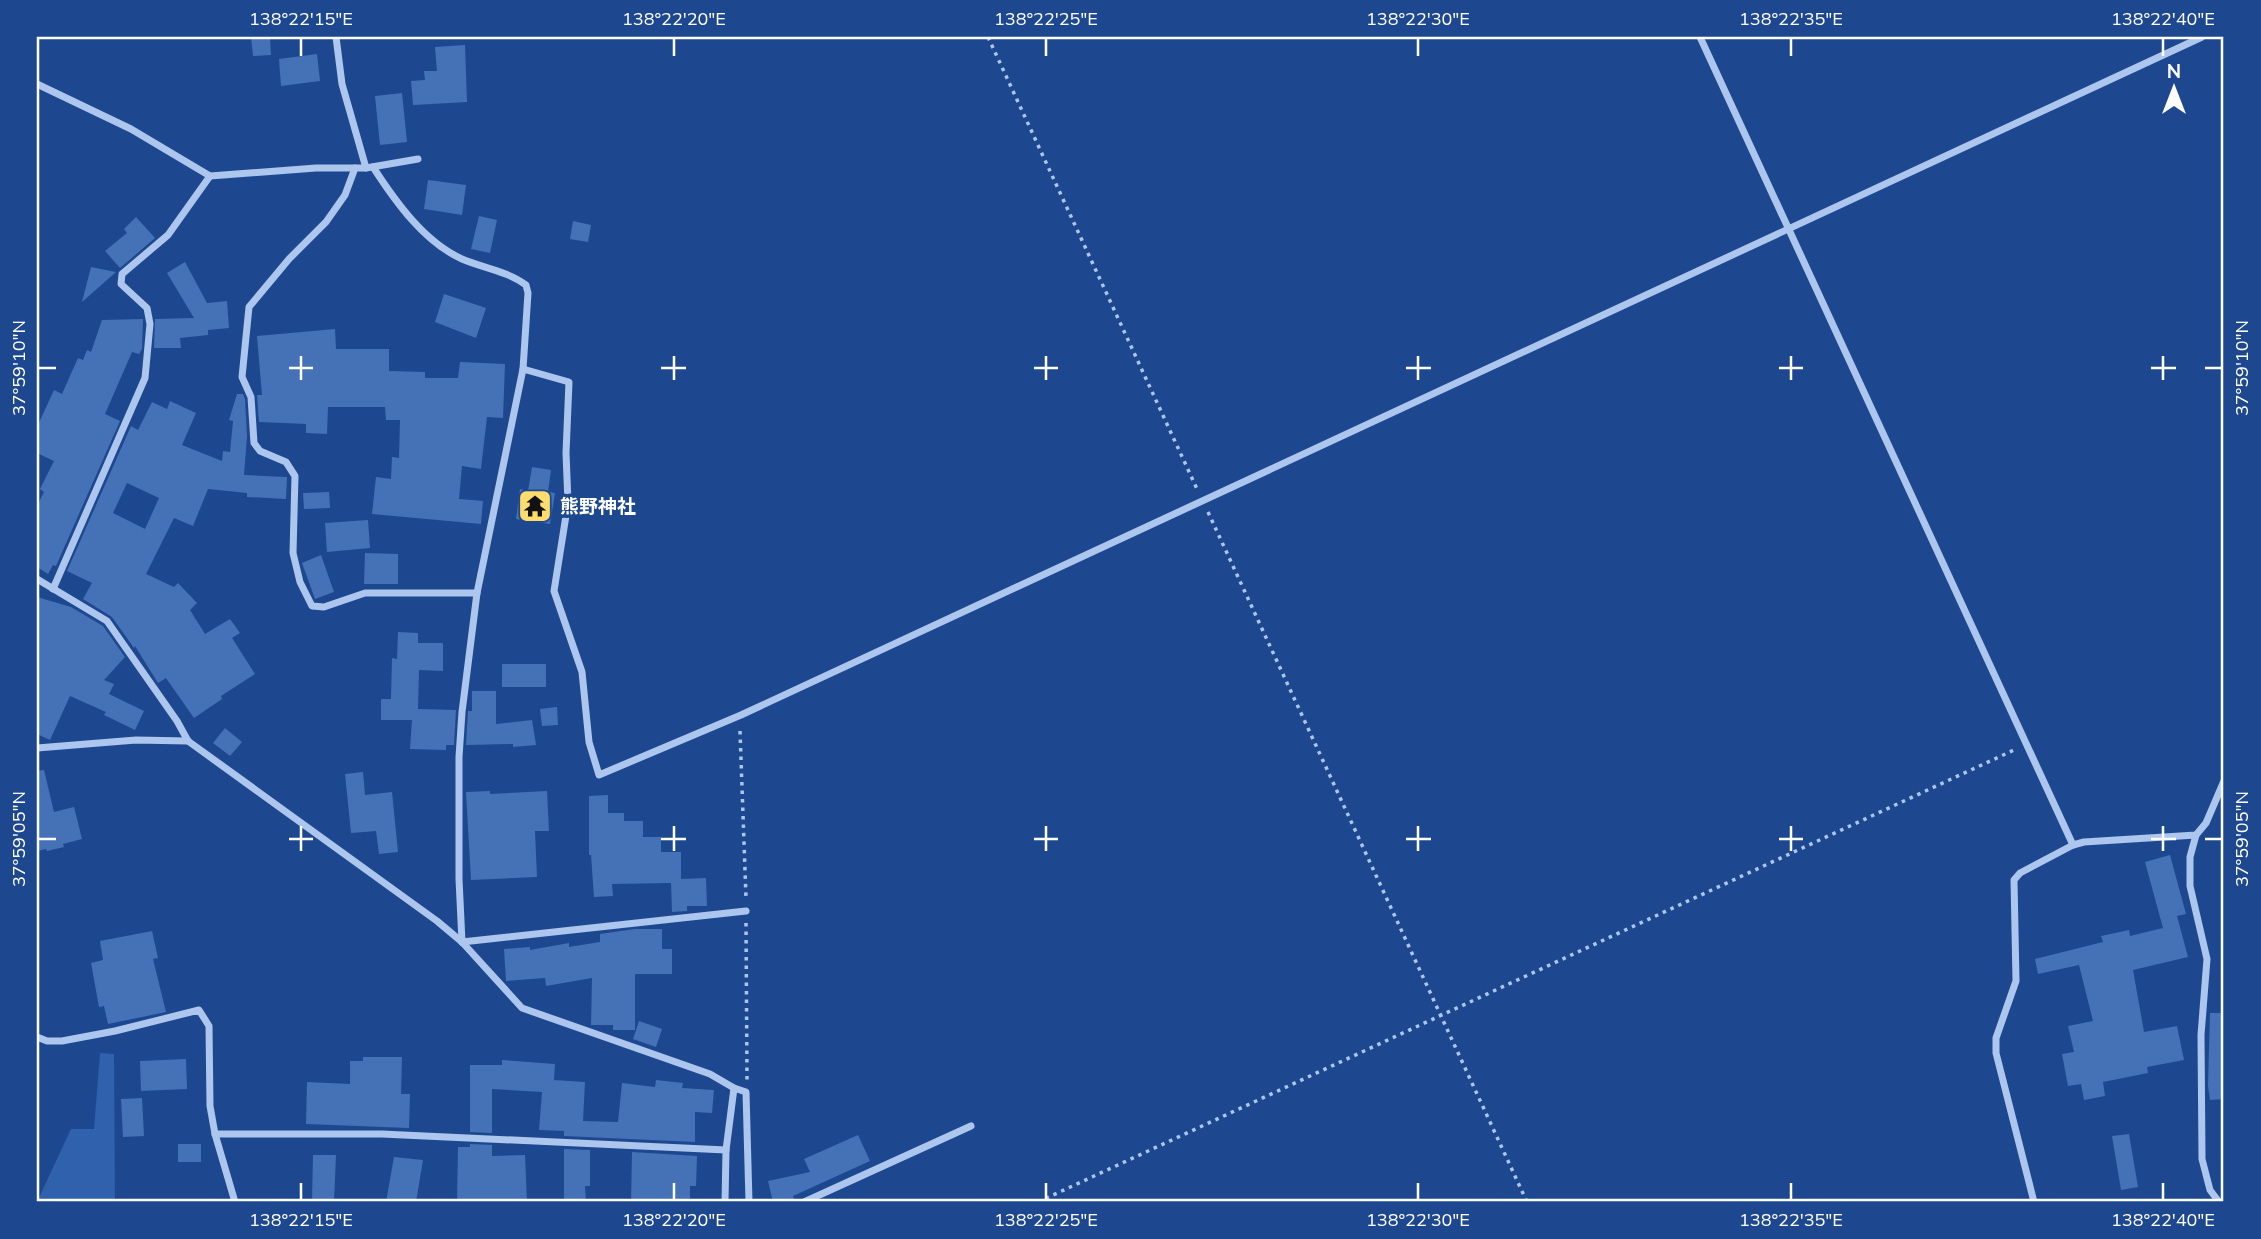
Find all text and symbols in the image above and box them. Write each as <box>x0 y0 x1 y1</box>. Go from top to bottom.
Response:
text: 138°22'15"E <box>249 7 353 30</box>
text: 138°22'20"E <box>622 7 726 30</box>
text: 138°22'25"E <box>994 7 1098 30</box>
text: 138°22'30"E <box>1366 7 1470 30</box>
text: 138°22'35"E <box>1739 7 1843 30</box>
text: 138°22'40"E <box>2111 7 2215 30</box>
north arrow <box>2138 52 2208 122</box>
text: N <box>2167 59 2181 83</box>
text: 37°59'10"N <box>7 320 30 416</box>
text: 37°59'10"N <box>2230 320 2253 416</box>
temple icon: 熊野神社 <box>516 487 554 525</box>
place label: 熊野神社 <box>560 494 636 518</box>
text: 37°59'05"N <box>7 791 30 887</box>
text: 37°59'05"N <box>2230 791 2253 887</box>
text: 138°22'15"E <box>249 1208 353 1231</box>
text: 138°22'20"E <box>622 1208 726 1231</box>
text: 138°22'25"E <box>994 1208 1098 1231</box>
text: 138°22'30"E <box>1366 1208 1470 1231</box>
text: 138°22'35"E <box>1739 1208 1843 1231</box>
text: 138°22'40"E <box>2111 1208 2215 1231</box>

